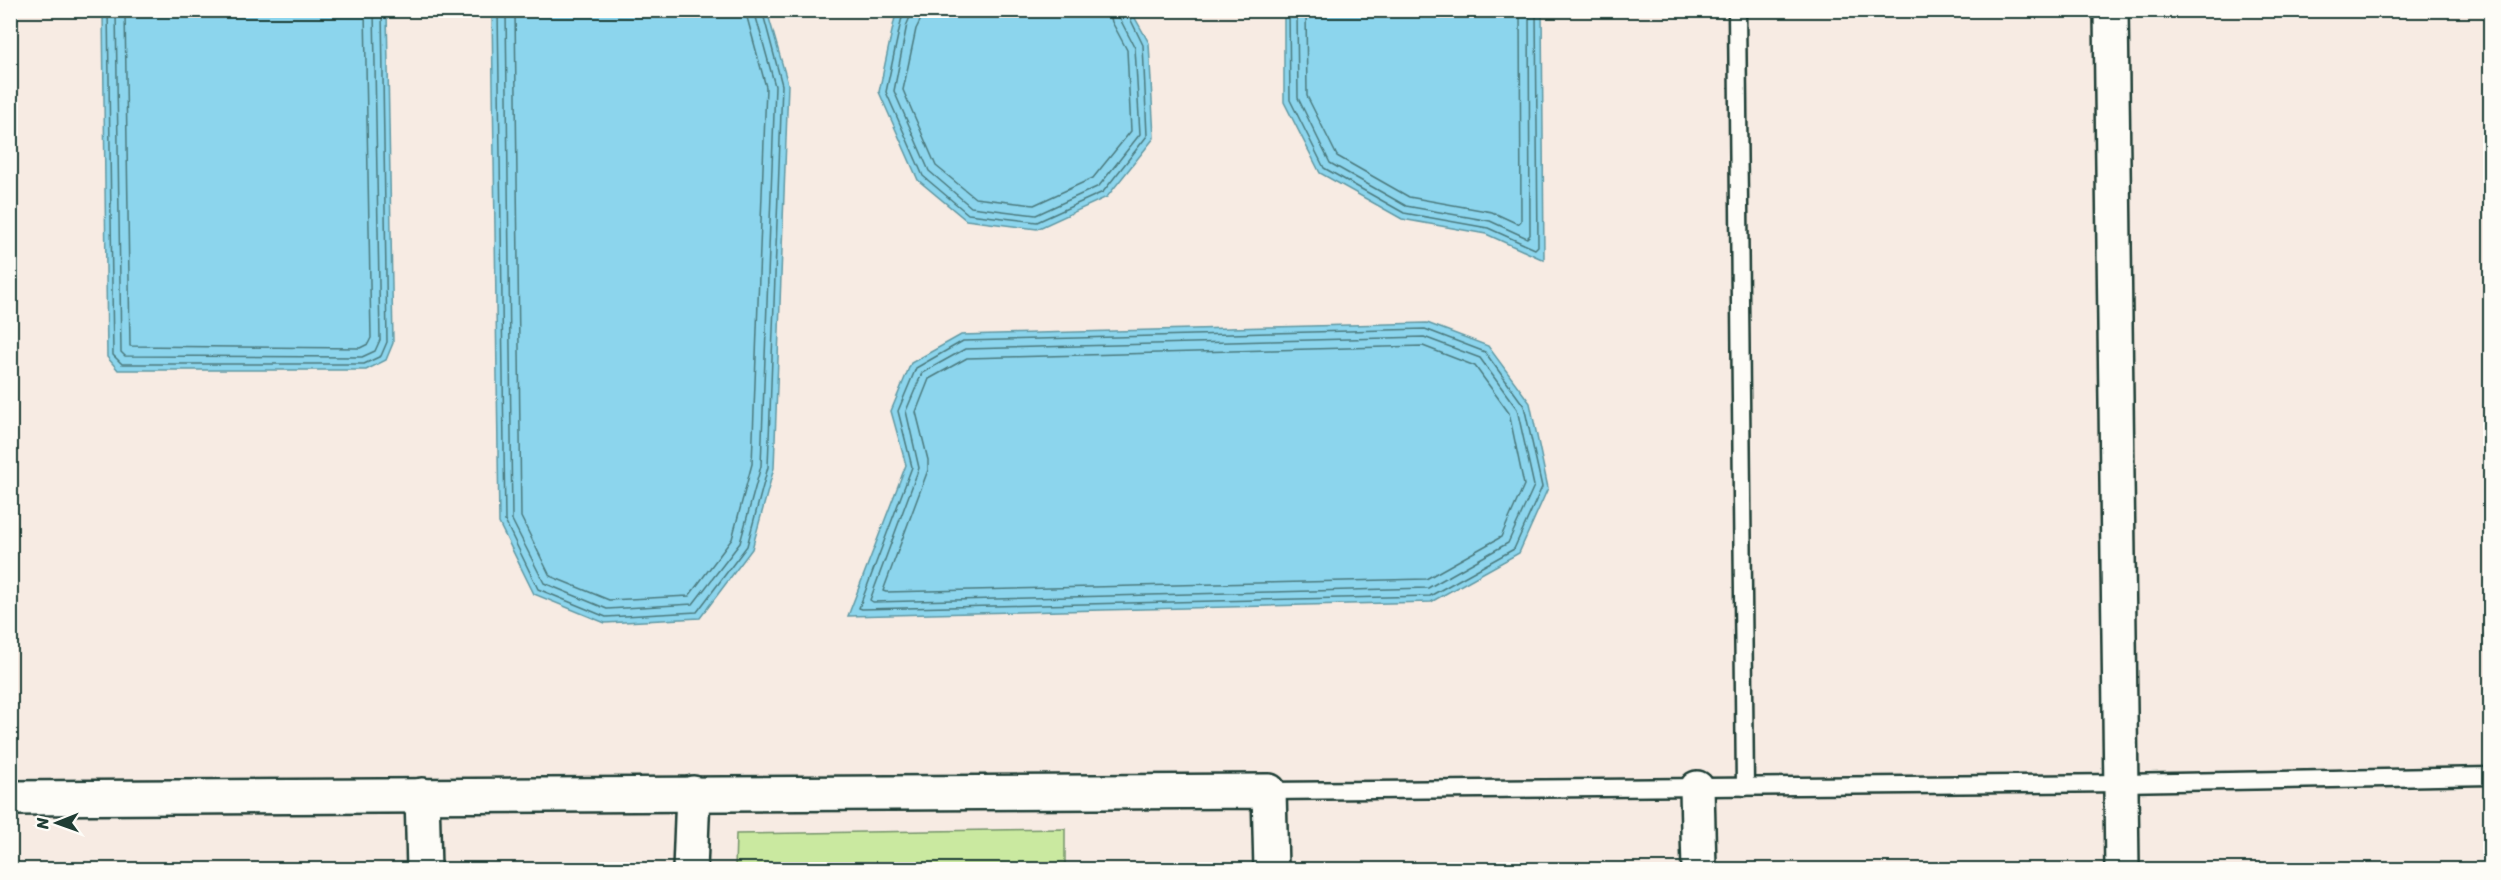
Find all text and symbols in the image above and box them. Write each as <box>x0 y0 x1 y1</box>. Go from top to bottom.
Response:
north arrow <box>27 793 87 853</box>
text: N <box>28 817 57 830</box>

